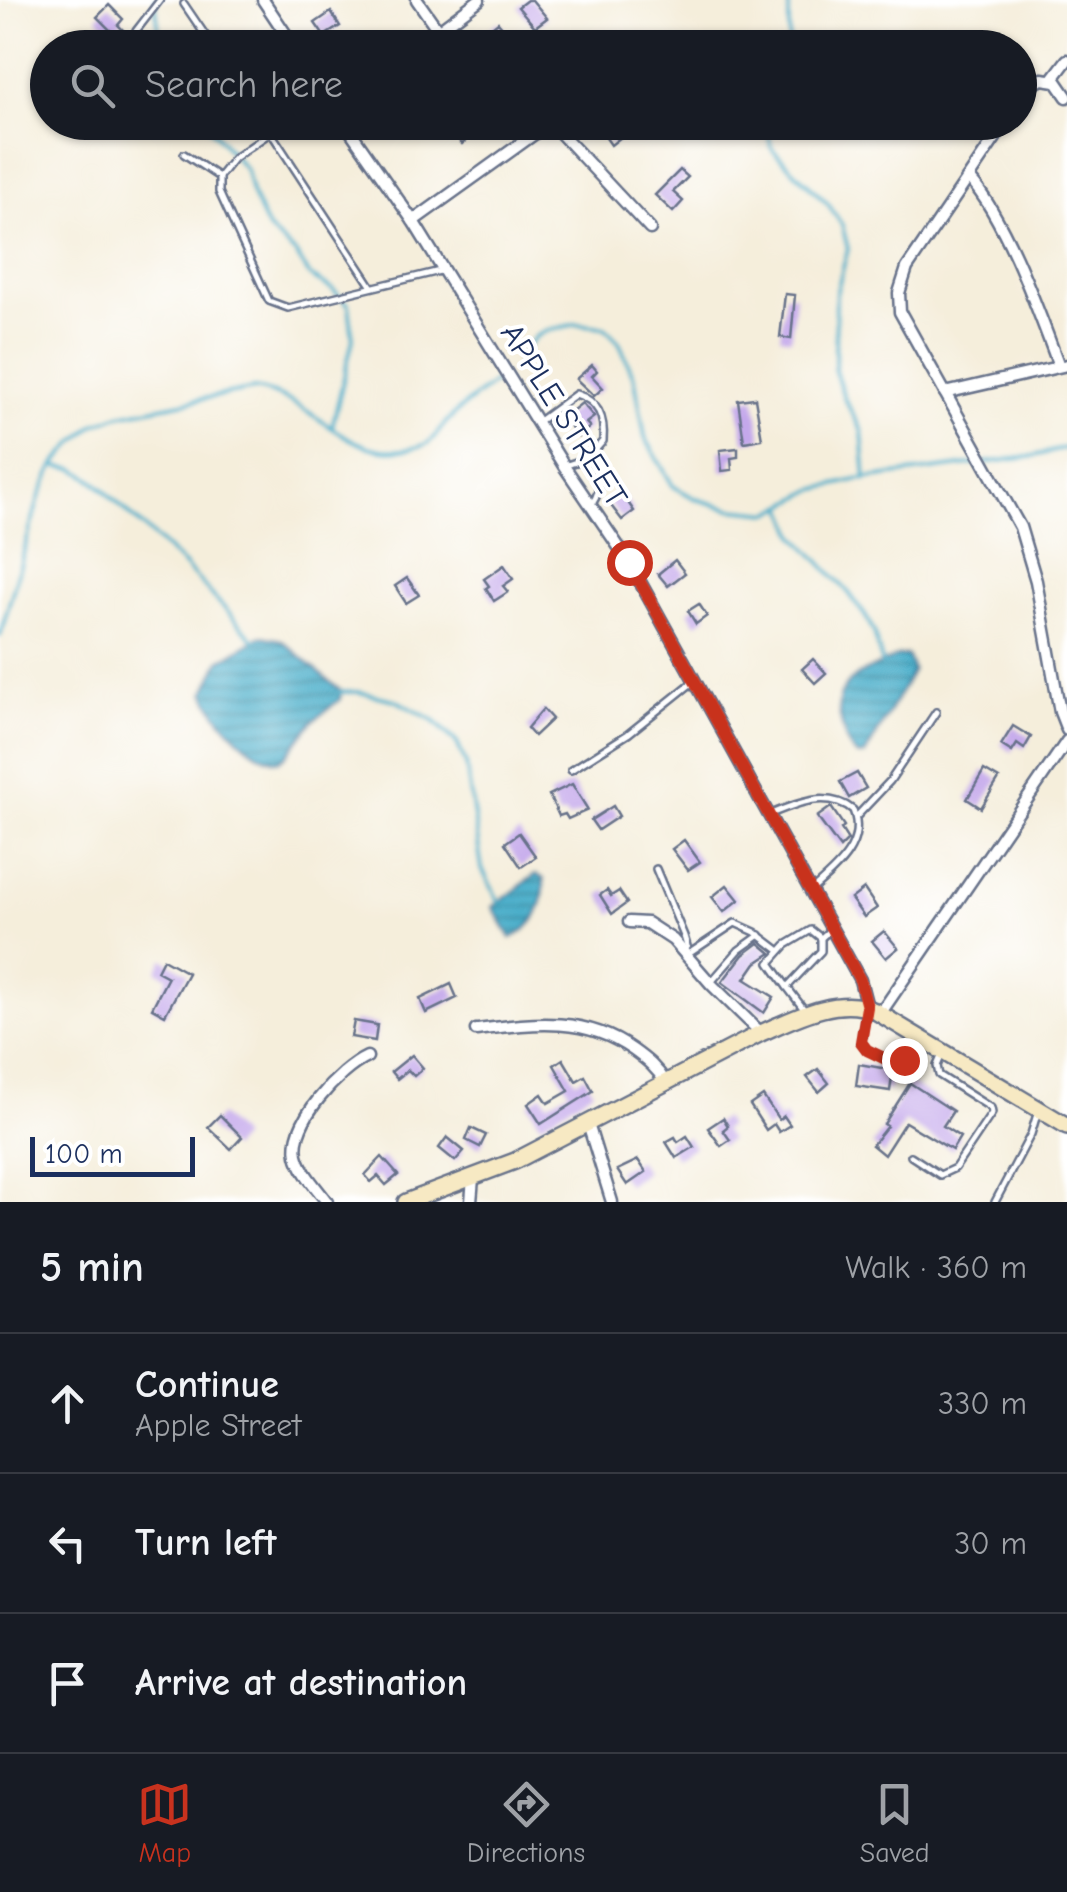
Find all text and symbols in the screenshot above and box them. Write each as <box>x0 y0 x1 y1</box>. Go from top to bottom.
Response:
search box <box>30 30 1037 140</box>
icon: search <box>65 58 120 113</box>
text: Search here <box>145 63 343 107</box>
street label: APPLE STREET <box>493 317 635 514</box>
route start <box>607 540 653 586</box>
route end <box>882 1038 928 1084</box>
scale bar <box>30 1132 195 1176</box>
text: 100 m <box>45 1138 123 1170</box>
text: 5 min <box>40 1243 144 1292</box>
text: Walk · 360 m <box>845 1249 1027 1286</box>
text: Continue <box>135 1363 279 1407</box>
icon: ahead <box>40 1376 95 1431</box>
text: 330 m <box>938 1385 1027 1422</box>
text: Apple Street <box>135 1407 301 1444</box>
icon: left <box>40 1516 95 1571</box>
text: Turn left <box>135 1521 276 1565</box>
text: 30 m <box>954 1525 1027 1562</box>
icon: arrive <box>40 1656 95 1711</box>
text: Arrive at destination <box>135 1661 467 1705</box>
tab: Map <box>137 1777 192 1869</box>
tab: Directions <box>467 1777 585 1869</box>
tab: Saved <box>860 1777 930 1869</box>

